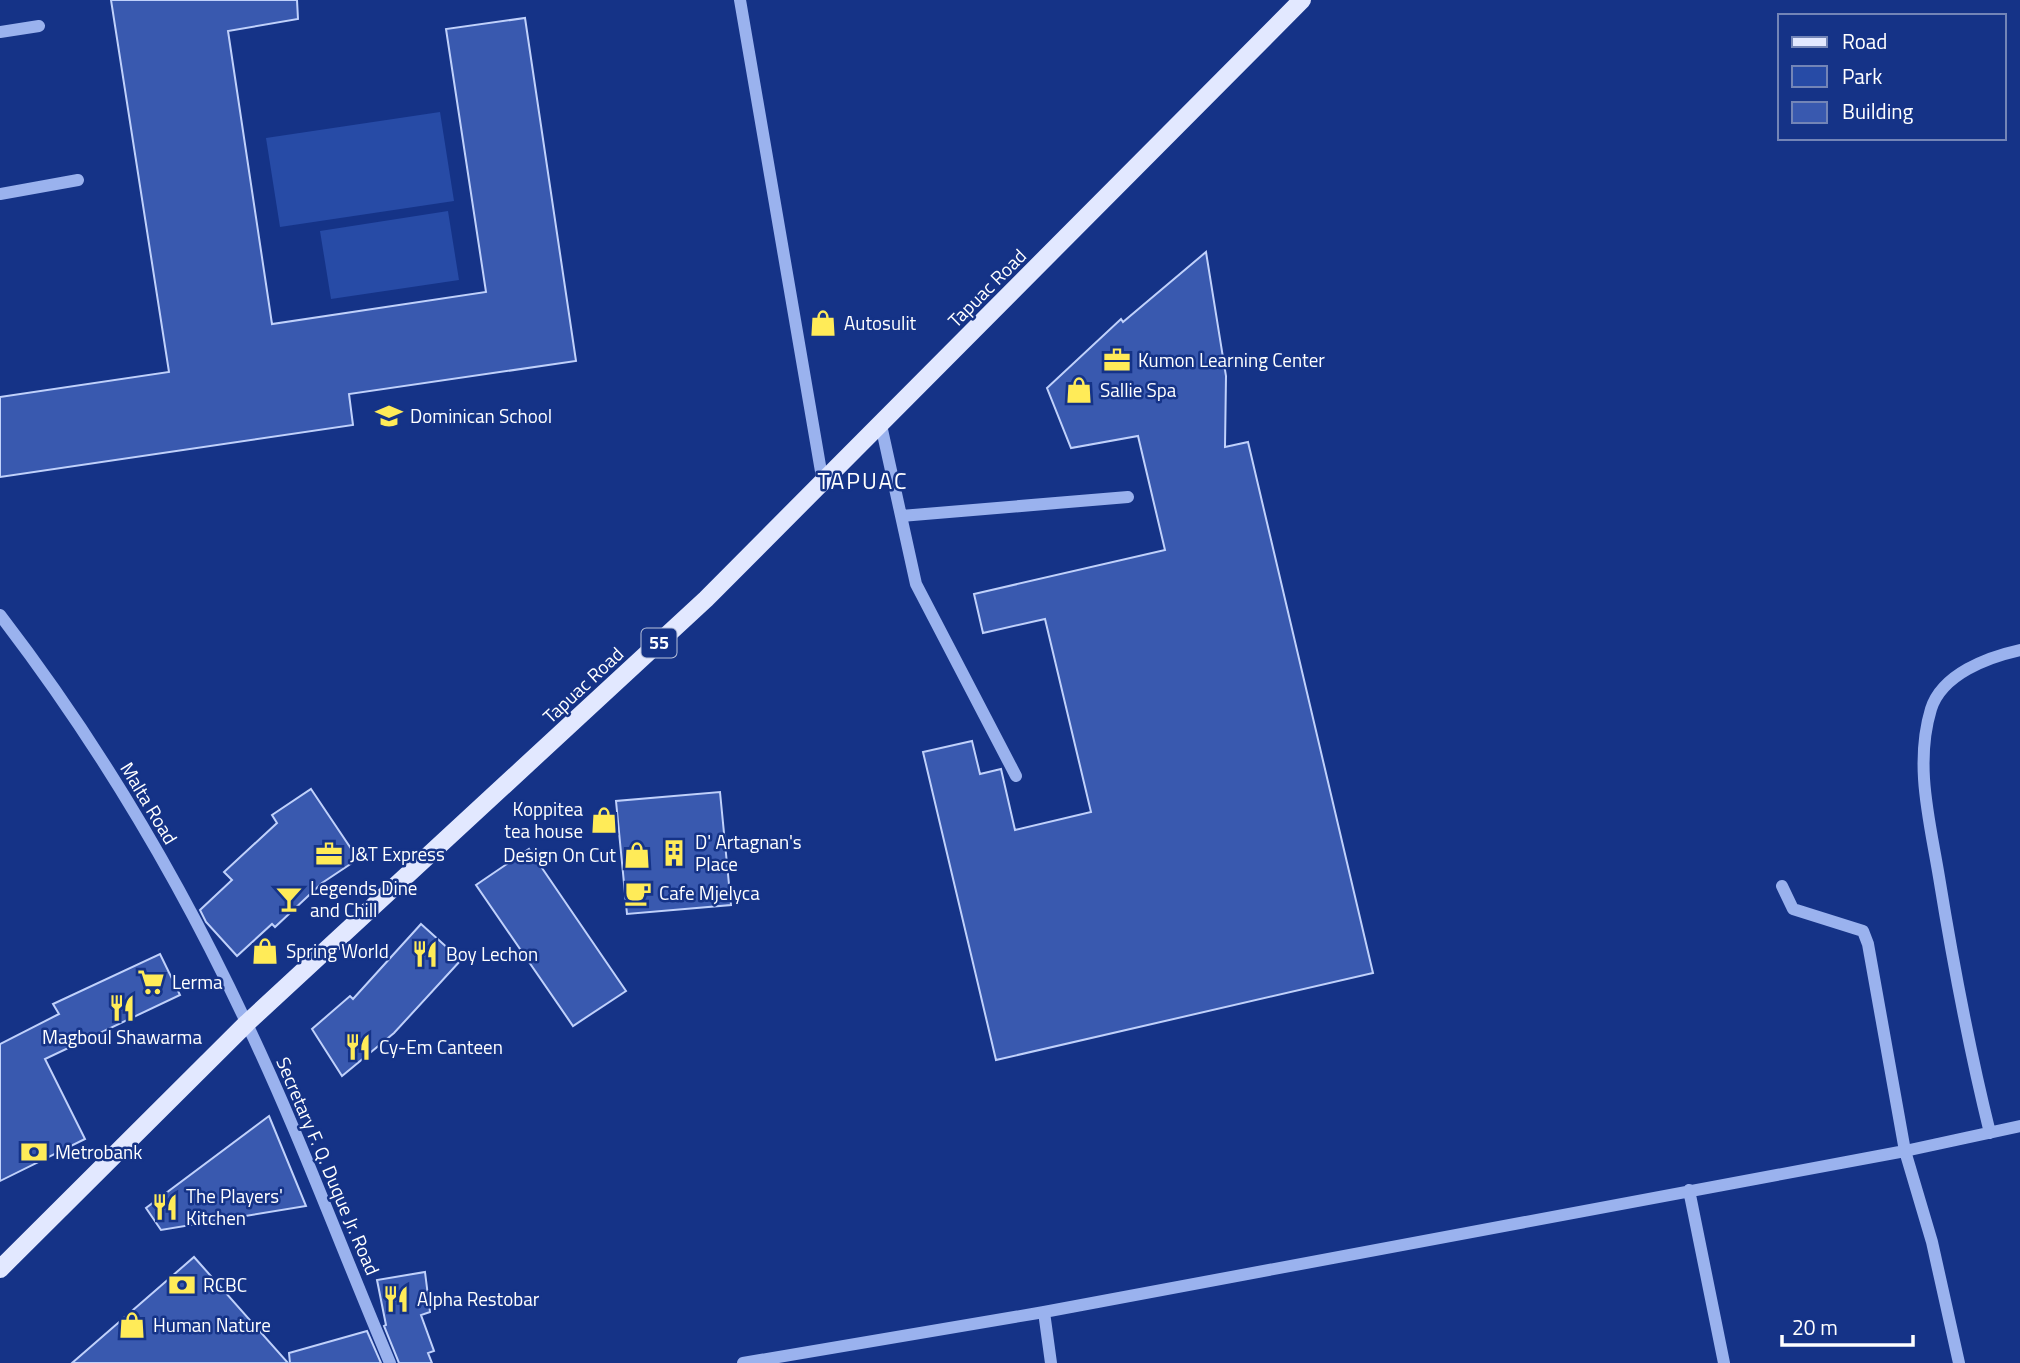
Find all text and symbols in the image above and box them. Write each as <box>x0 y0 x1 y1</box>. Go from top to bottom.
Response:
legend <box>1778 14 2006 140</box>
text: Road <box>1842 25 1887 57</box>
text: Park <box>1842 60 1882 92</box>
text: Building <box>1842 95 1914 127</box>
street label: Tapuac Road <box>941 242 1033 334</box>
shop icon: Autosulit <box>808 308 838 338</box>
place label: Autosulit <box>844 308 917 337</box>
office icon: Kumon Learning Center <box>1102 345 1132 375</box>
place label: Kumon Learning Center <box>1138 345 1325 374</box>
shop icon: Sallie Spa <box>1064 375 1094 405</box>
place label: Sallie Spa <box>1100 375 1177 404</box>
school or university icon: Dominican School <box>374 401 404 431</box>
place label: Dominican School <box>410 401 552 430</box>
district label: TAPUAC <box>818 463 908 498</box>
road number: 55 <box>642 628 676 658</box>
street label: Tapuac Road <box>536 640 629 730</box>
street label: Malta Road <box>113 756 185 849</box>
place label: Koppitea tea house <box>504 794 583 845</box>
shop icon: Koppitea tea house <box>589 805 619 835</box>
place label: D' Artagnan's Place <box>695 827 802 878</box>
building icon: D' Artagnan's Place <box>659 838 689 868</box>
office icon: J&T Express <box>314 839 344 869</box>
place label: J&T Express <box>350 839 445 868</box>
place label: Design On Cut <box>503 840 616 869</box>
shop icon: Design On Cut <box>622 840 652 870</box>
place label: Legends Dine and Chill <box>310 873 417 924</box>
cafe icon: Cafe Mjelyca <box>623 878 653 908</box>
place label: Cafe Mjelyca <box>659 878 760 907</box>
bar icon: Legends Dine and Chill <box>274 884 304 914</box>
shop icon: Spring World <box>250 936 280 966</box>
place label: Spring World <box>286 936 389 965</box>
restaurant icon: Boy Lechon <box>410 939 440 969</box>
place label: Boy Lechon <box>446 939 538 968</box>
supermarket icon: Lerma <box>136 967 166 997</box>
place label: Lerma <box>172 967 223 996</box>
restaurant icon: Magboul Shawarma <box>107 993 137 1023</box>
place label: Magboul Shawarma <box>42 1022 202 1051</box>
restaurant icon: Cy-Em Canteen <box>343 1032 373 1062</box>
place label: Cy-Em Canteen <box>379 1032 503 1061</box>
street label: Secretary F. Q. Duque Jr. Road <box>269 1052 388 1279</box>
bank icon: Metrobank <box>19 1137 49 1167</box>
place label: Metrobank <box>55 1137 142 1166</box>
place label: The Players' Kitchen <box>186 1181 283 1232</box>
restaurant icon: The Players' Kitchen <box>150 1192 180 1222</box>
bank icon: RCBC <box>167 1270 197 1300</box>
place label: RCBC <box>203 1270 247 1299</box>
restaurant icon: Alpha Restobar <box>381 1284 411 1314</box>
place label: Alpha Restobar <box>417 1284 540 1313</box>
scale bar <box>1782 1304 1913 1348</box>
shop icon: Human Nature <box>117 1310 147 1340</box>
place label: Human Nature <box>153 1310 271 1339</box>
text: 20 m <box>1792 1311 1838 1343</box>

